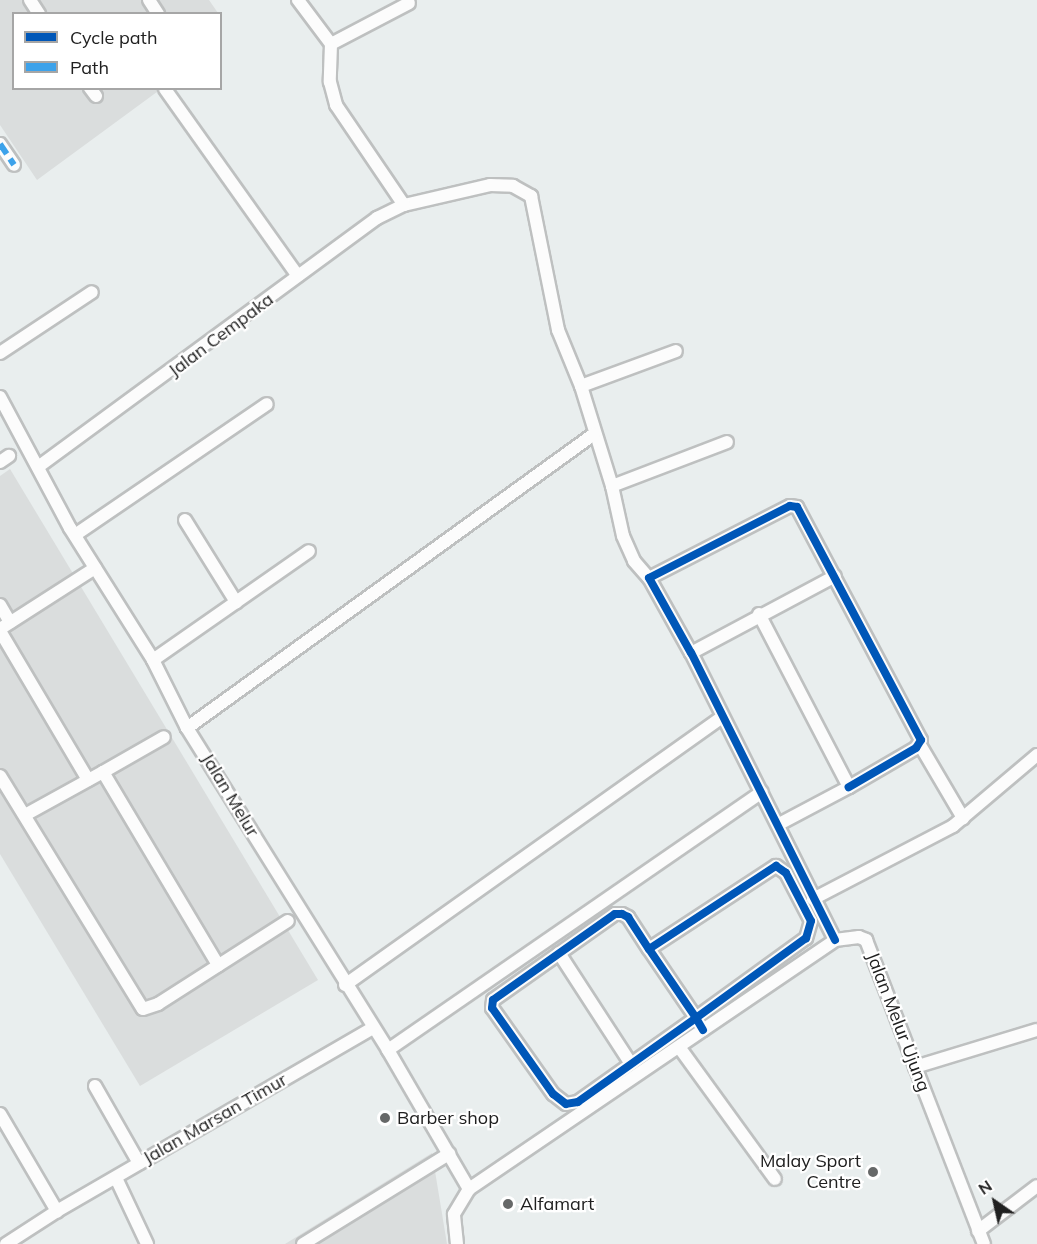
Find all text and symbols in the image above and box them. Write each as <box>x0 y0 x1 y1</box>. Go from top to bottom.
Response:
legend <box>12 12 222 90</box>
text: Cycle path <box>70 26 157 49</box>
text: Path <box>70 56 109 79</box>
street label: Jalan Cempaka <box>164 288 278 382</box>
street label: Jalan Melur <box>197 749 263 841</box>
street label: Jalan Melur Ujung <box>862 949 934 1095</box>
street label: Jalan Marsan Timur <box>139 1069 291 1169</box>
place label: Barber shop <box>397 1107 499 1129</box>
marker: Barber shop <box>378 1111 392 1125</box>
place label: Malay Sport Centre <box>760 1151 861 1194</box>
marker: Malay Sport Centre <box>866 1165 880 1179</box>
north arrow <box>965 1172 1025 1232</box>
text: N <box>974 1175 996 1199</box>
place label: Alfamart <box>520 1193 594 1215</box>
marker: Alfamart <box>501 1197 515 1211</box>

